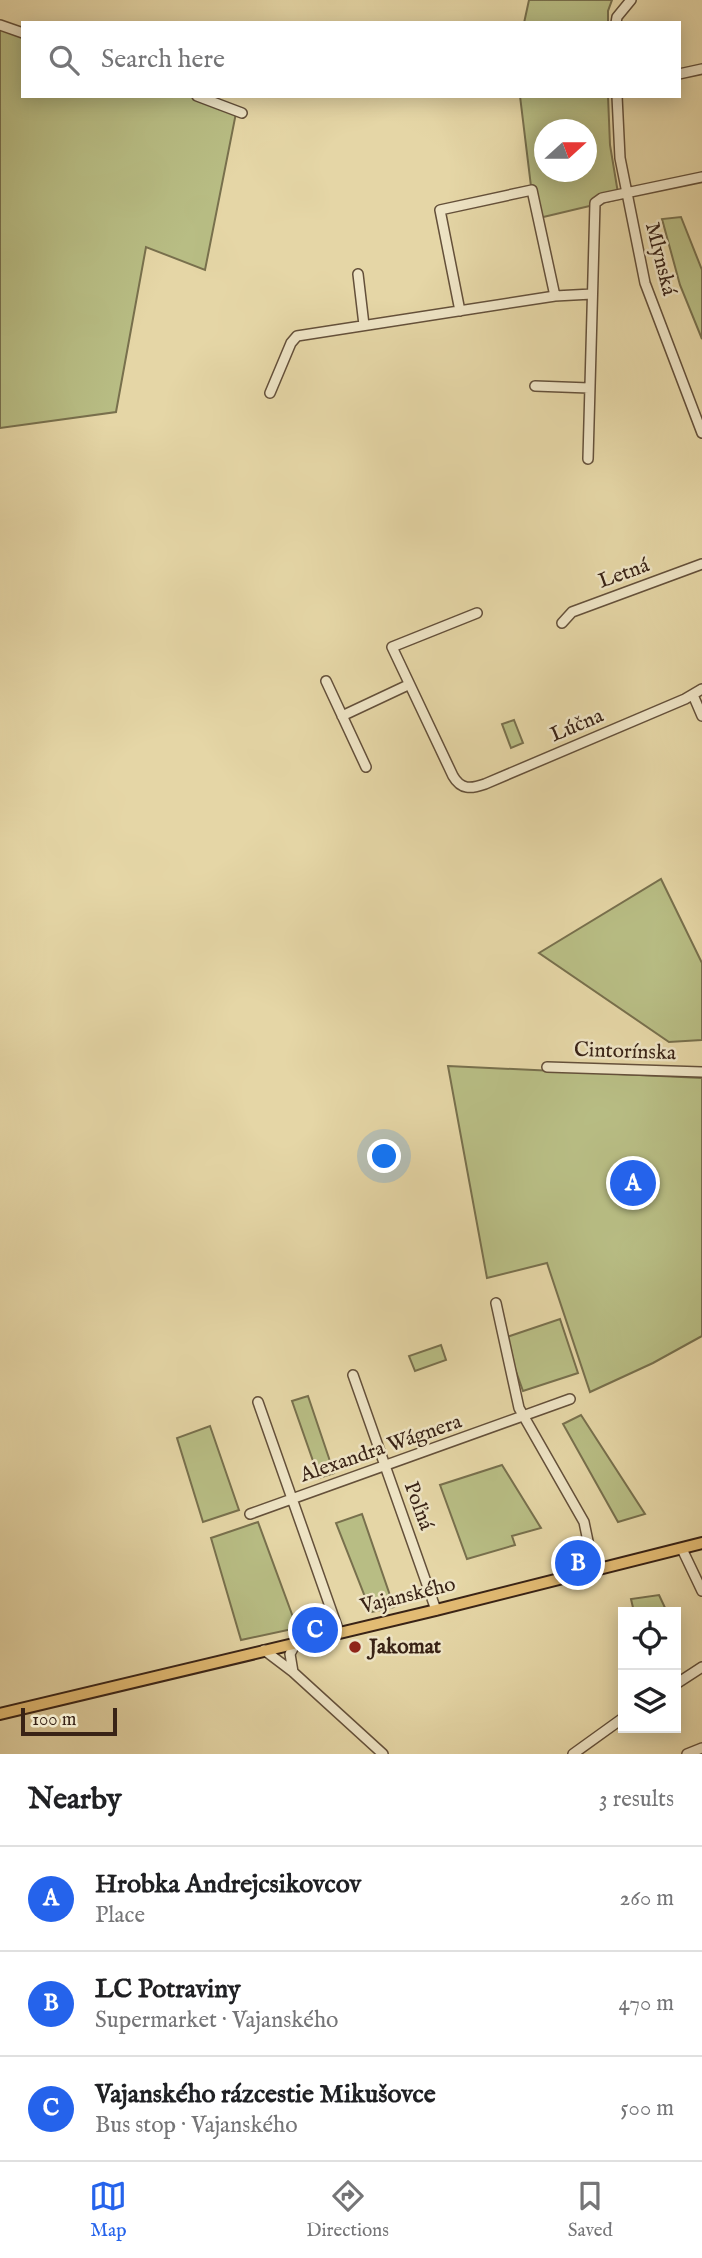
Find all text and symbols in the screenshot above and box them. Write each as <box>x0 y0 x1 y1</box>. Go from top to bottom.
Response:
search box <box>21 21 681 98</box>
icon: search <box>45 41 83 79</box>
text: Search here <box>101 43 225 76</box>
north arrow <box>534 119 597 182</box>
street label: Mlynská <box>638 220 682 299</box>
street label: Letná <box>595 552 654 596</box>
street label: Lúčna <box>546 702 608 749</box>
street label: Cintorínska <box>573 1037 678 1067</box>
your location <box>367 1139 401 1173</box>
pin: A <box>610 1157 656 1209</box>
street label: Alexandra Wágnera <box>296 1408 466 1490</box>
street label: Poľná <box>397 1478 439 1535</box>
pin: B <box>555 1537 601 1589</box>
street label: Vajanského <box>357 1571 458 1621</box>
pin: C <box>292 1604 338 1656</box>
map controls <box>618 1607 681 1733</box>
button: locate <box>618 1607 681 1670</box>
place label: Jakomat <box>366 1634 442 1661</box>
marker: Jakomat <box>347 1639 363 1655</box>
button: layers <box>618 1670 681 1733</box>
scale bar <box>21 1705 117 1737</box>
text: 100 m <box>32 1708 76 1732</box>
text: Nearby <box>28 1781 121 1819</box>
text: 3 results <box>599 1785 674 1814</box>
text: Hrobka Andrejcsikovcov <box>95 1868 361 1901</box>
text: A <box>43 1884 59 1913</box>
text: 260 m <box>619 1884 674 1913</box>
text: Place <box>95 1901 145 1930</box>
text: LC Potraviny <box>95 1973 241 2006</box>
text: B <box>43 1989 59 2018</box>
text: 470 m <box>619 1989 674 2018</box>
text: Supermarket · Vajanského <box>95 2006 338 2035</box>
text: Vajanského rázcestie Mikušovce <box>95 2078 436 2111</box>
text: C <box>43 2094 59 2123</box>
text: 500 m <box>620 2094 674 2123</box>
text: Bus stop · Vajanského <box>95 2111 298 2140</box>
tab: Map <box>89 2177 127 2243</box>
tab: Directions <box>306 2177 389 2243</box>
tab: Saved <box>568 2177 613 2243</box>

